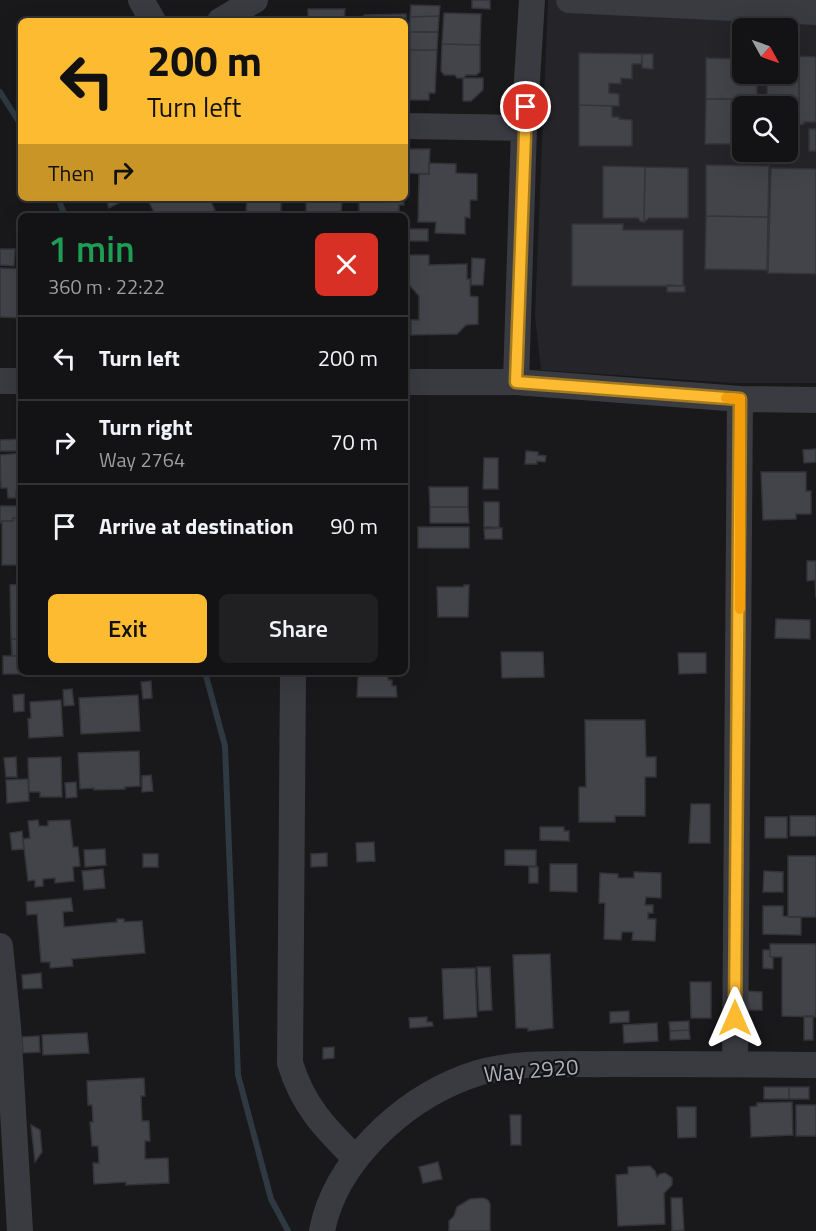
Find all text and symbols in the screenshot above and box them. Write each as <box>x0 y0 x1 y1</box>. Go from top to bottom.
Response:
north arrow <box>732 18 798 84</box>
map controls <box>732 18 798 162</box>
text: 200 m <box>147 28 262 92</box>
icon: left <box>48 42 126 120</box>
pin <box>500 81 551 132</box>
text: Turn left <box>147 86 241 127</box>
icon: arrive <box>509 90 542 123</box>
button: search <box>732 96 798 162</box>
text: Then <box>48 156 94 190</box>
icon: right <box>106 156 139 189</box>
text: 1 min <box>48 221 135 276</box>
button: close <box>315 233 378 296</box>
text: 360 m · 22:22 <box>48 271 165 302</box>
text: Turn left <box>99 341 180 375</box>
text: 200 m <box>318 341 378 375</box>
icon: left <box>48 342 81 375</box>
text: Turn right <box>99 410 193 444</box>
text: 70 m <box>330 425 378 459</box>
icon: right <box>48 426 81 459</box>
text: Way 2764 <box>99 444 185 475</box>
text: Arrive at destination <box>99 509 294 543</box>
text: 90 m <box>330 509 378 543</box>
icon: arrive <box>48 510 81 543</box>
button: Exit <box>48 594 207 663</box>
button: Share <box>219 594 378 663</box>
position arrow <box>703 986 767 1050</box>
street label: Way 2920 <box>482 1049 580 1091</box>

